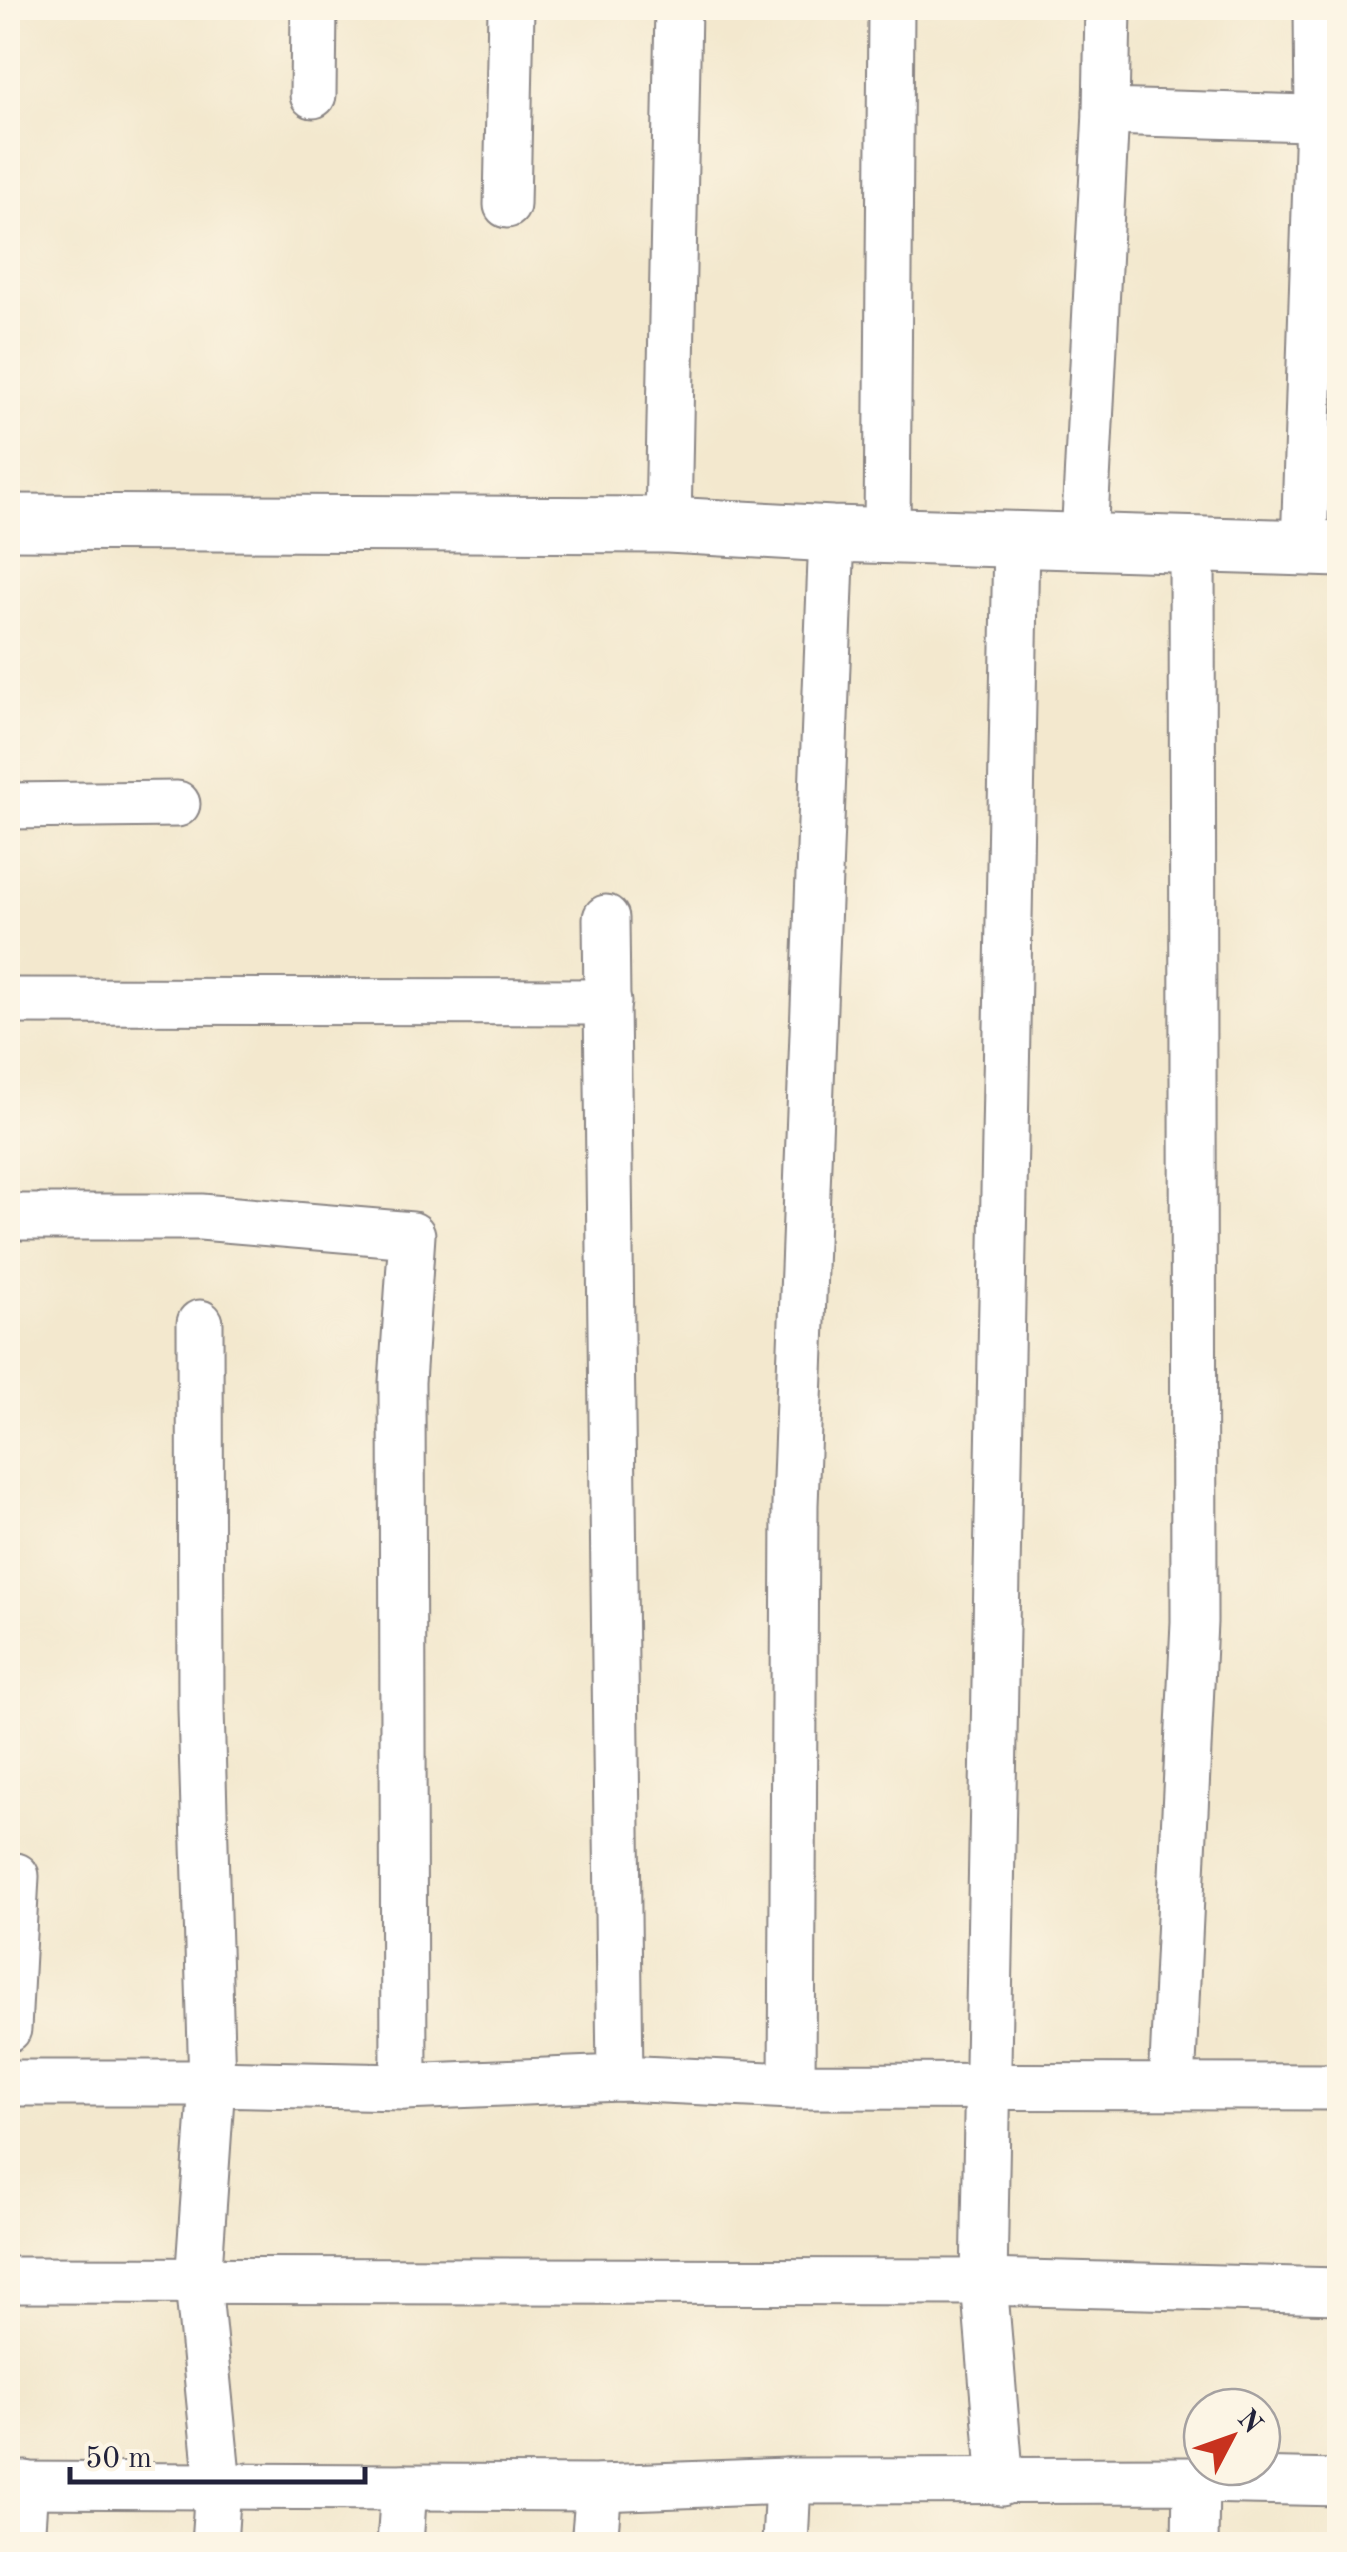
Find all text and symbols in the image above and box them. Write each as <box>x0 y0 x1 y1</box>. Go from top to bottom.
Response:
north arrow <box>1182 2387 1282 2487</box>
text: N <box>1231 2405 1267 2440</box>
scale bar <box>70 2422 365 2484</box>
text: 50 m <box>85 2444 152 2474</box>

